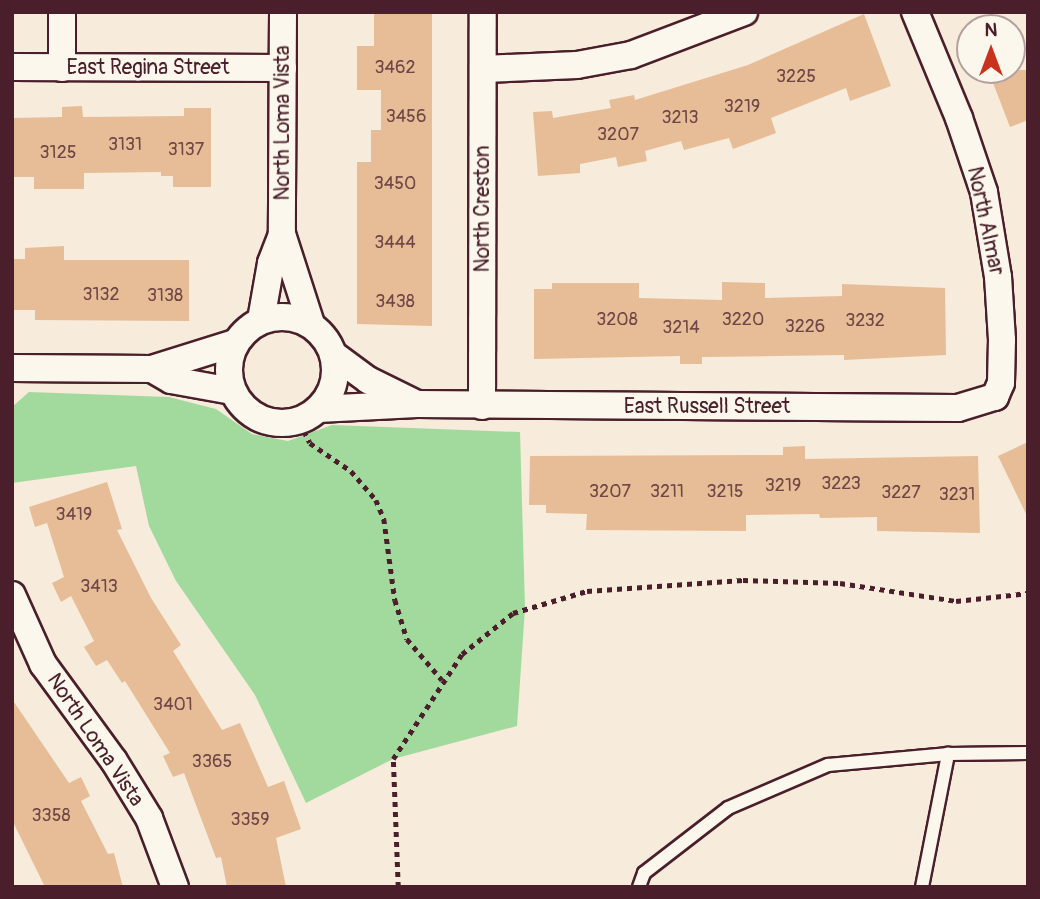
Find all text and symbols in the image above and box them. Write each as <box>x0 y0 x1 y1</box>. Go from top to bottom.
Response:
north arrow <box>956 14 1026 84</box>
text: N <box>985 18 997 42</box>
street label: North Loma Vista <box>270 45 296 201</box>
street label: East Regina Street <box>67 55 229 81</box>
house number: 3462 <box>374 57 416 79</box>
house number: 3225 <box>776 66 816 88</box>
house number: 3219 <box>724 96 760 118</box>
house number: 3456 <box>386 106 426 128</box>
house number: 3213 <box>661 107 699 129</box>
house number: 3207 <box>597 124 639 146</box>
house number: 3131 <box>108 134 142 156</box>
house number: 3137 <box>168 139 204 161</box>
house number: 3125 <box>40 142 76 164</box>
street label: North Creston <box>470 145 496 273</box>
street label: North Almar <box>961 164 1009 278</box>
house number: 3450 <box>374 173 416 195</box>
house number: 3444 <box>374 232 416 254</box>
house number: 3132 <box>82 284 120 306</box>
house number: 3138 <box>147 285 183 307</box>
house number: 3438 <box>375 291 415 313</box>
house number: 3208 <box>596 309 638 331</box>
house number: 3220 <box>722 309 764 331</box>
house number: 3232 <box>845 310 885 332</box>
house number: 3226 <box>785 316 825 338</box>
house number: 3214 <box>662 317 700 339</box>
street label: East Russell Street <box>624 394 790 420</box>
house number: 3223 <box>821 473 861 495</box>
house number: 3219 <box>765 475 801 497</box>
house number: 3207 <box>589 481 631 503</box>
house number: 3211 <box>650 481 684 503</box>
house number: 3215 <box>707 481 743 503</box>
house number: 3227 <box>881 482 921 504</box>
house number: 3231 <box>939 484 975 506</box>
house number: 3419 <box>56 504 92 526</box>
house number: 3413 <box>80 576 118 598</box>
street label: North Loma Vista <box>41 669 149 811</box>
house number: 3401 <box>153 694 193 716</box>
house number: 3365 <box>192 751 232 773</box>
house number: 3358 <box>32 805 70 827</box>
house number: 3359 <box>230 809 270 831</box>

